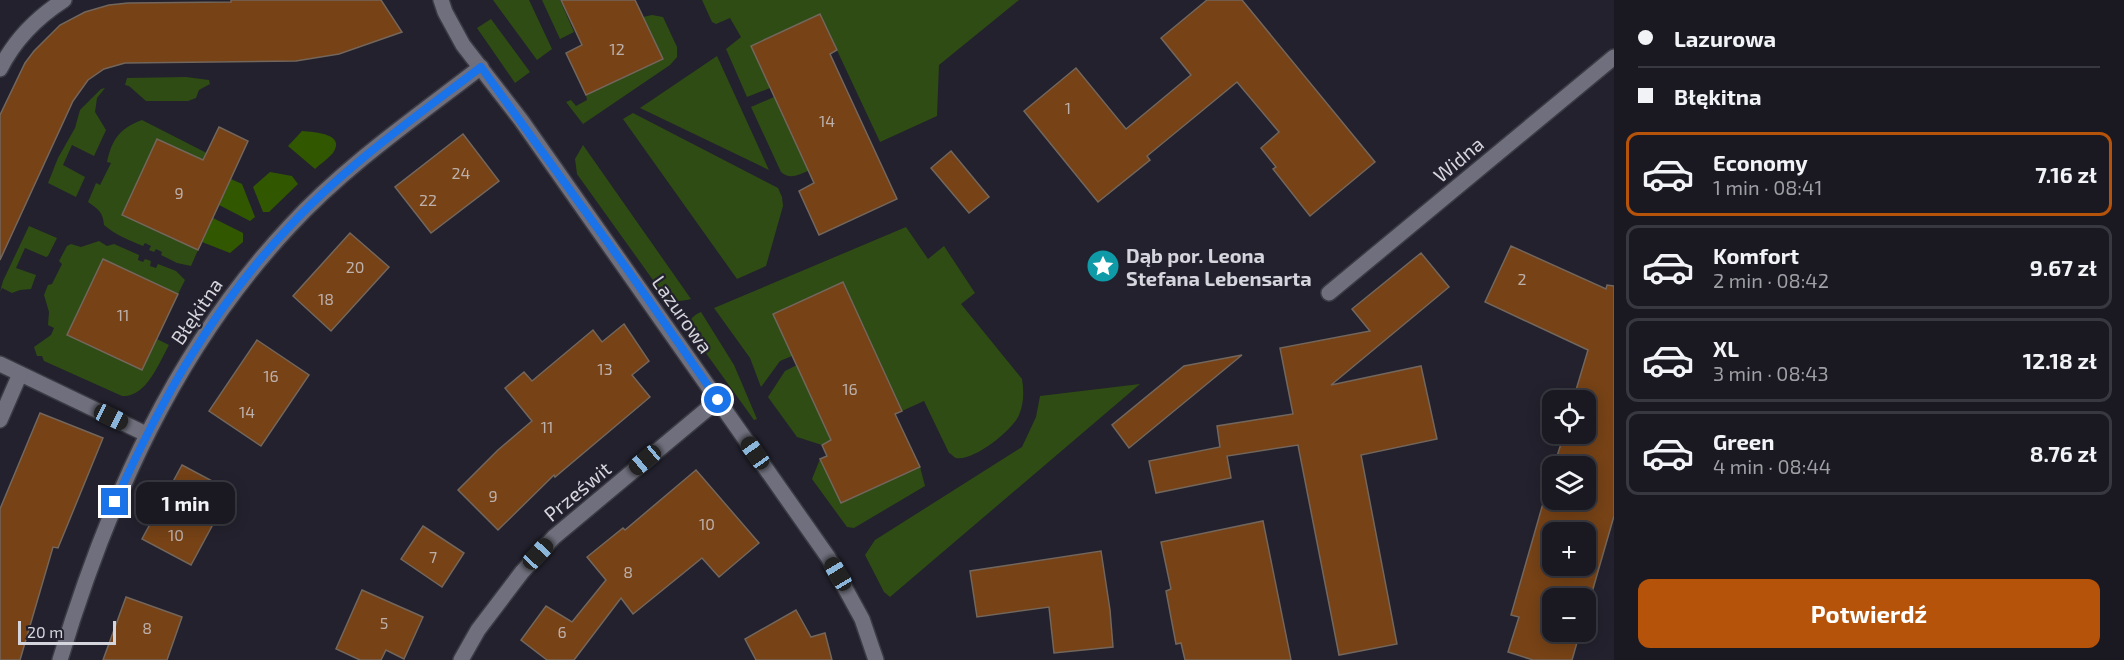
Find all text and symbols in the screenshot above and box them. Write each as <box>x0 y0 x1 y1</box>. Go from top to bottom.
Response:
text: Lazurowa <box>1674 25 1776 51</box>
house number: 12 <box>609 39 625 58</box>
text: Błękitna <box>1674 83 1762 109</box>
house number: 1 <box>1065 98 1071 117</box>
house number: 14 <box>819 111 835 130</box>
street label: Widna <box>1428 131 1488 187</box>
icon: car <box>1641 147 1695 201</box>
text: Economy <box>1713 149 1808 175</box>
text: 7.16 zł <box>2035 161 2097 187</box>
house number: 24 <box>452 163 471 182</box>
text: 1 min · 08:41 <box>1713 175 1822 199</box>
house number: 9 <box>174 183 184 202</box>
house number: 22 <box>419 190 437 209</box>
icon: car <box>1641 240 1695 294</box>
text: Komfort <box>1713 242 1799 268</box>
place label: Dąb por. Leona Stefana Lebensarta <box>1126 243 1312 290</box>
place icon: Dąb por. Leona Stefana Lebensarta <box>1085 248 1121 284</box>
text: 9.67 zł <box>2030 254 2097 280</box>
house number: 20 <box>346 257 364 276</box>
text: 2 min · 08:42 <box>1713 268 1829 292</box>
house number: 2 <box>1518 269 1527 288</box>
street label: Lazurowa <box>648 271 718 357</box>
street label: Błękitna <box>165 273 227 349</box>
house number: 18 <box>318 289 334 308</box>
house number: 11 <box>117 305 129 324</box>
icon: car <box>1641 333 1695 387</box>
text: XL <box>1713 335 1739 361</box>
text: 12.18 zł <box>2023 347 2097 373</box>
house number: 13 <box>597 359 613 378</box>
text: 3 min · 08:43 <box>1713 361 1829 385</box>
house number: 16 <box>263 366 279 385</box>
house number: 16 <box>842 379 858 398</box>
route start <box>704 386 731 413</box>
map controls <box>1542 390 1596 642</box>
button: locate <box>1542 390 1596 444</box>
car <box>91 401 131 433</box>
house number: 14 <box>239 402 255 421</box>
house number: 11 <box>541 417 553 436</box>
icon: car <box>1641 426 1695 480</box>
text: Green <box>1713 428 1775 454</box>
car <box>737 433 773 473</box>
text: 8.76 zł <box>2030 440 2097 466</box>
car <box>625 442 665 478</box>
text: 4 min · 08:44 <box>1713 454 1831 478</box>
street label: Prześwit <box>539 456 616 526</box>
button: layers <box>1542 456 1596 510</box>
callout: 1 min <box>136 481 235 523</box>
house number: 9 <box>488 486 498 505</box>
route end <box>101 488 128 515</box>
text: 1 min <box>161 491 210 515</box>
house number: 10 <box>699 514 715 533</box>
button: + <box>1542 522 1596 576</box>
house number: 10 <box>168 525 184 544</box>
car <box>519 535 557 573</box>
house number: 7 <box>429 547 437 566</box>
car <box>821 554 855 594</box>
house number: 8 <box>623 562 633 581</box>
button: Potwierdź <box>1638 579 2100 648</box>
button: − <box>1542 588 1596 642</box>
house number: 5 <box>380 613 388 632</box>
scale bar <box>18 618 116 646</box>
house number: 8 <box>142 618 152 637</box>
text: 20 m <box>27 622 63 641</box>
house number: 6 <box>557 622 567 641</box>

